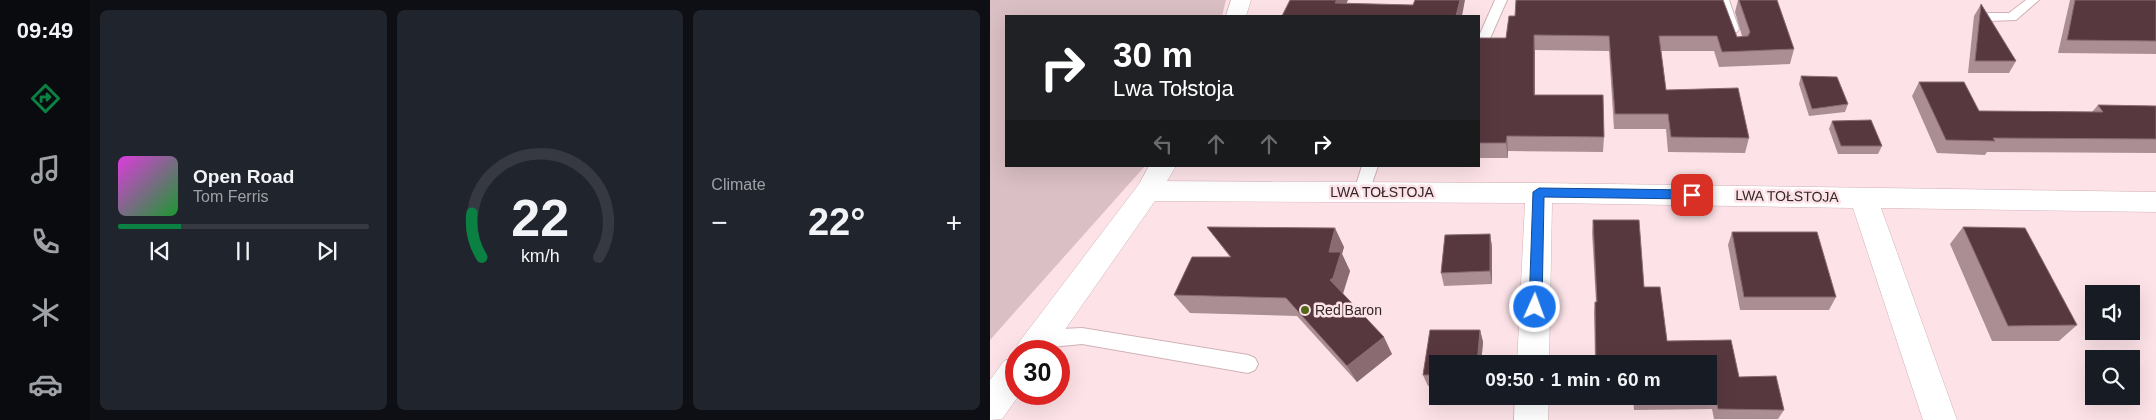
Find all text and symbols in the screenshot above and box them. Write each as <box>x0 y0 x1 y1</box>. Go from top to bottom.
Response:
text: 09:49 <box>17 18 73 43</box>
icon: right <box>1030 35 1095 100</box>
text: 30 m <box>1113 35 1193 74</box>
text: Lwa Tołstoja <box>1113 76 1234 101</box>
icon: directions <box>28 81 63 116</box>
icon: left <box>1149 130 1177 158</box>
icon: ahead <box>1202 130 1230 158</box>
icon: ahead <box>1255 130 1283 158</box>
icon: right <box>1308 130 1336 158</box>
icon: music <box>28 152 63 187</box>
text: Open Road <box>193 166 294 187</box>
pin <box>1671 174 1713 216</box>
text: Climate <box>711 176 766 193</box>
icon: arrive <box>1678 181 1706 209</box>
street label: LWA TOŁSTOJA <box>1330 184 1434 200</box>
street label: LWA TOŁSTOJA <box>1735 187 1840 205</box>
text: Tom Ferris <box>193 188 269 205</box>
text: 22 <box>511 189 569 247</box>
text: 22° <box>808 201 865 243</box>
text: − <box>711 207 728 238</box>
text: + <box>946 207 962 238</box>
icon: phone <box>28 224 63 259</box>
icon: previous <box>146 237 174 265</box>
icon: pause <box>229 237 257 265</box>
icon: next <box>313 237 341 265</box>
text: km/h <box>521 246 559 266</box>
position arrow <box>1508 280 1560 332</box>
map controls <box>2085 285 2140 405</box>
button: sound <box>2085 285 2140 340</box>
icon: climate <box>28 295 63 330</box>
place label: Red Baron <box>1315 302 1382 318</box>
marker: Red Baron <box>1299 304 1311 316</box>
speed limit sign: 30 <box>1005 340 1070 405</box>
button: search <box>2085 350 2140 405</box>
icon: car <box>28 367 63 402</box>
text: 09:50 · 1 min · 60 m <box>1485 369 1661 390</box>

